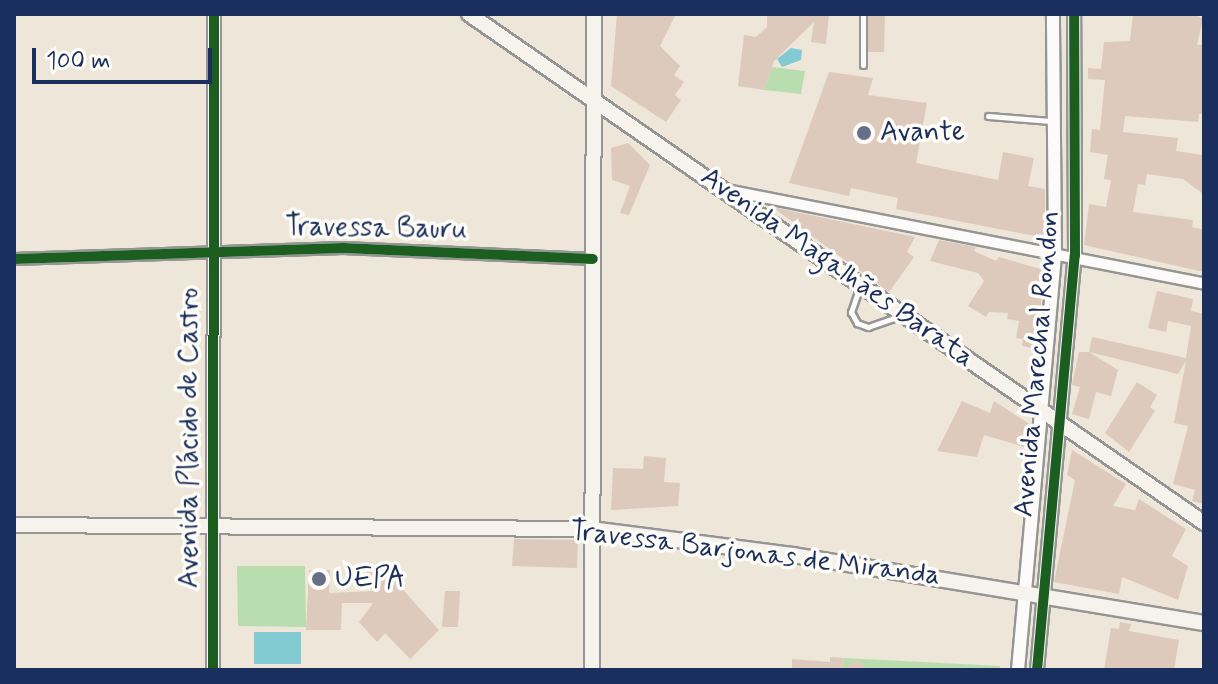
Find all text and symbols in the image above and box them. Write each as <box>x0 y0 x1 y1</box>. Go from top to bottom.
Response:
scale bar <box>36 32 216 82</box>
text: 100 m <box>46 46 110 77</box>
place label: Avante <box>880 116 965 150</box>
marker: Avante <box>855 124 873 142</box>
street label: Avenida Magalhães Barata <box>696 163 978 373</box>
street label: Travessa Bauru <box>285 211 467 247</box>
street label: Avenida Marechal Rondon <box>1008 211 1068 517</box>
street label: Avenida Plácido de Castro <box>173 288 207 588</box>
street label: Travessa Barjonas de Miranda <box>572 515 938 593</box>
place label: UEPA <box>335 562 405 596</box>
marker: UEPA <box>310 570 328 588</box>

